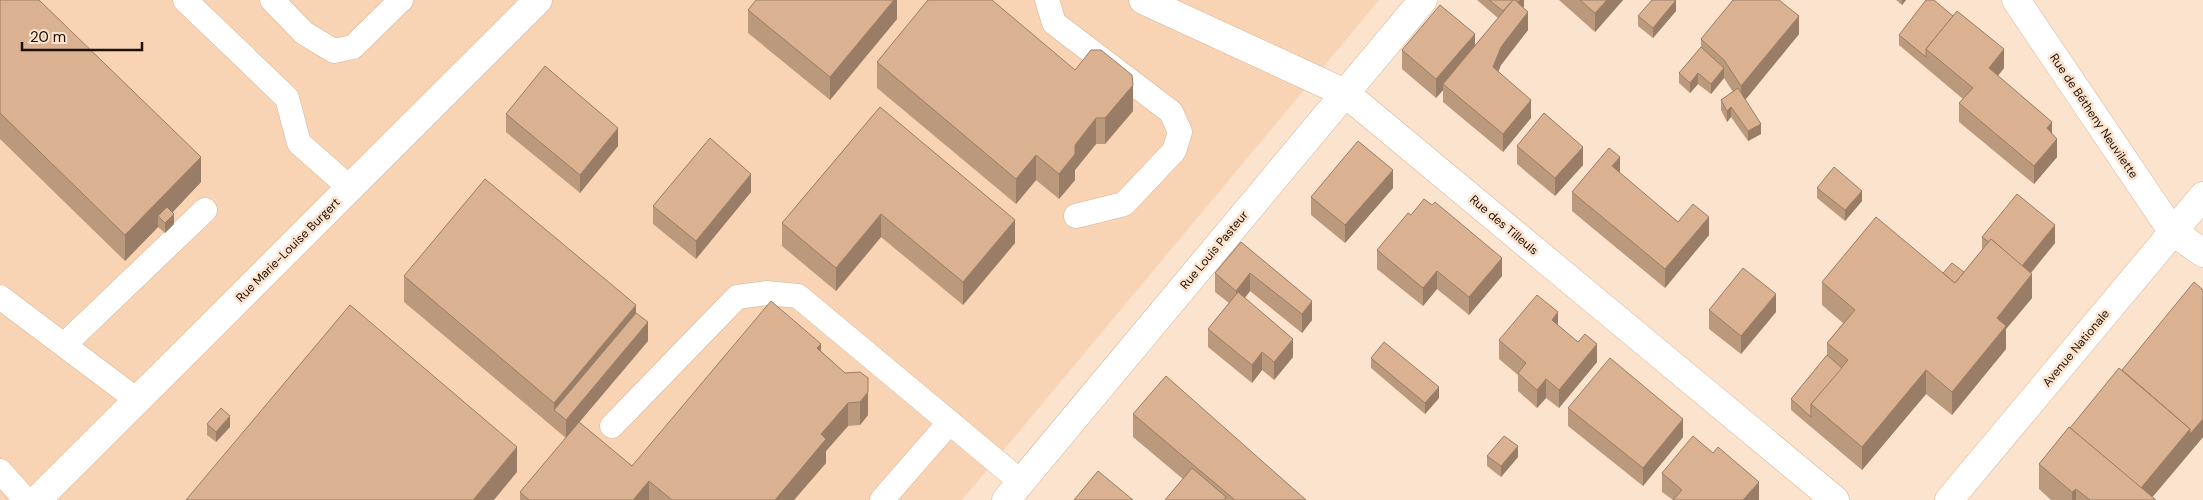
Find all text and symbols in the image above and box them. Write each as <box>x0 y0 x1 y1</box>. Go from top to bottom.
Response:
scale bar <box>22 20 142 52</box>
text: 20 m <box>30 27 66 47</box>
street label: Rue de Bétheny Neuvilette <box>2046 51 2142 182</box>
street label: Rue des Tilleuls <box>1466 192 1542 258</box>
street label: Rue Marie-Louise Burgert <box>232 194 344 306</box>
street label: Rue Louis Pasteur <box>1176 207 1252 293</box>
street label: Avenue Nationale <box>2039 306 2113 390</box>

